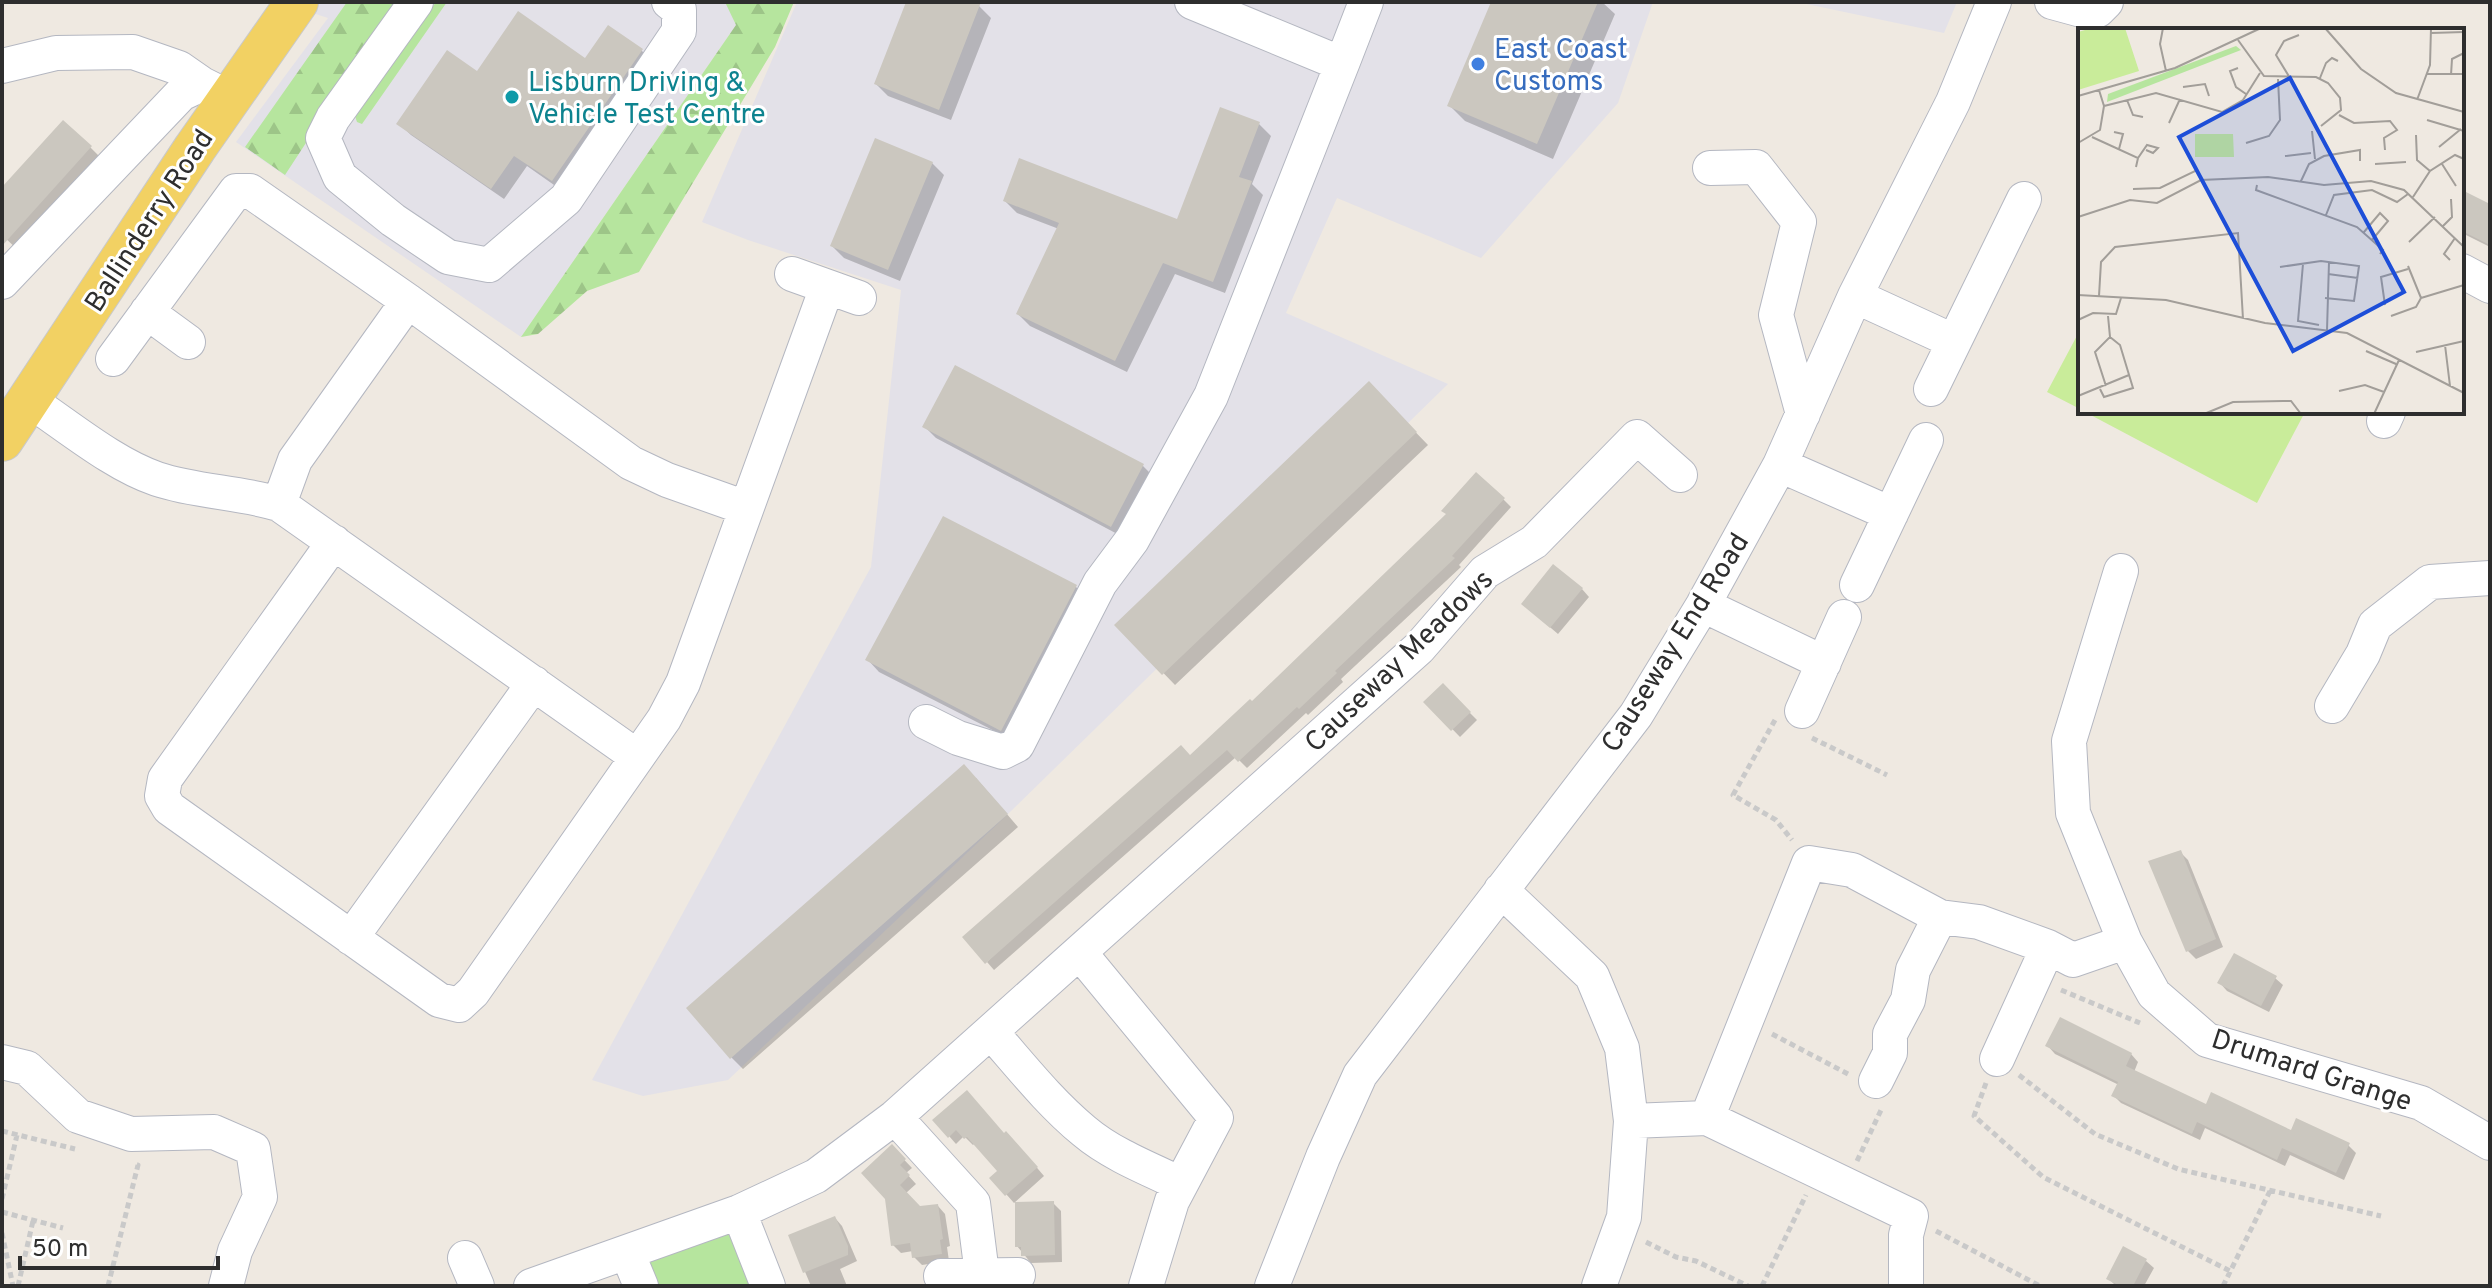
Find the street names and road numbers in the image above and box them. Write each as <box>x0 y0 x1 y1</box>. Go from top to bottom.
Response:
street label: Ballinderry Road <box>78 124 223 320</box>
street label: Causeway End Road <box>1595 527 1759 760</box>
street label: Causeway Meadows <box>1298 563 1502 762</box>
street label: Drumard Grange <box>2206 1022 2416 1121</box>

